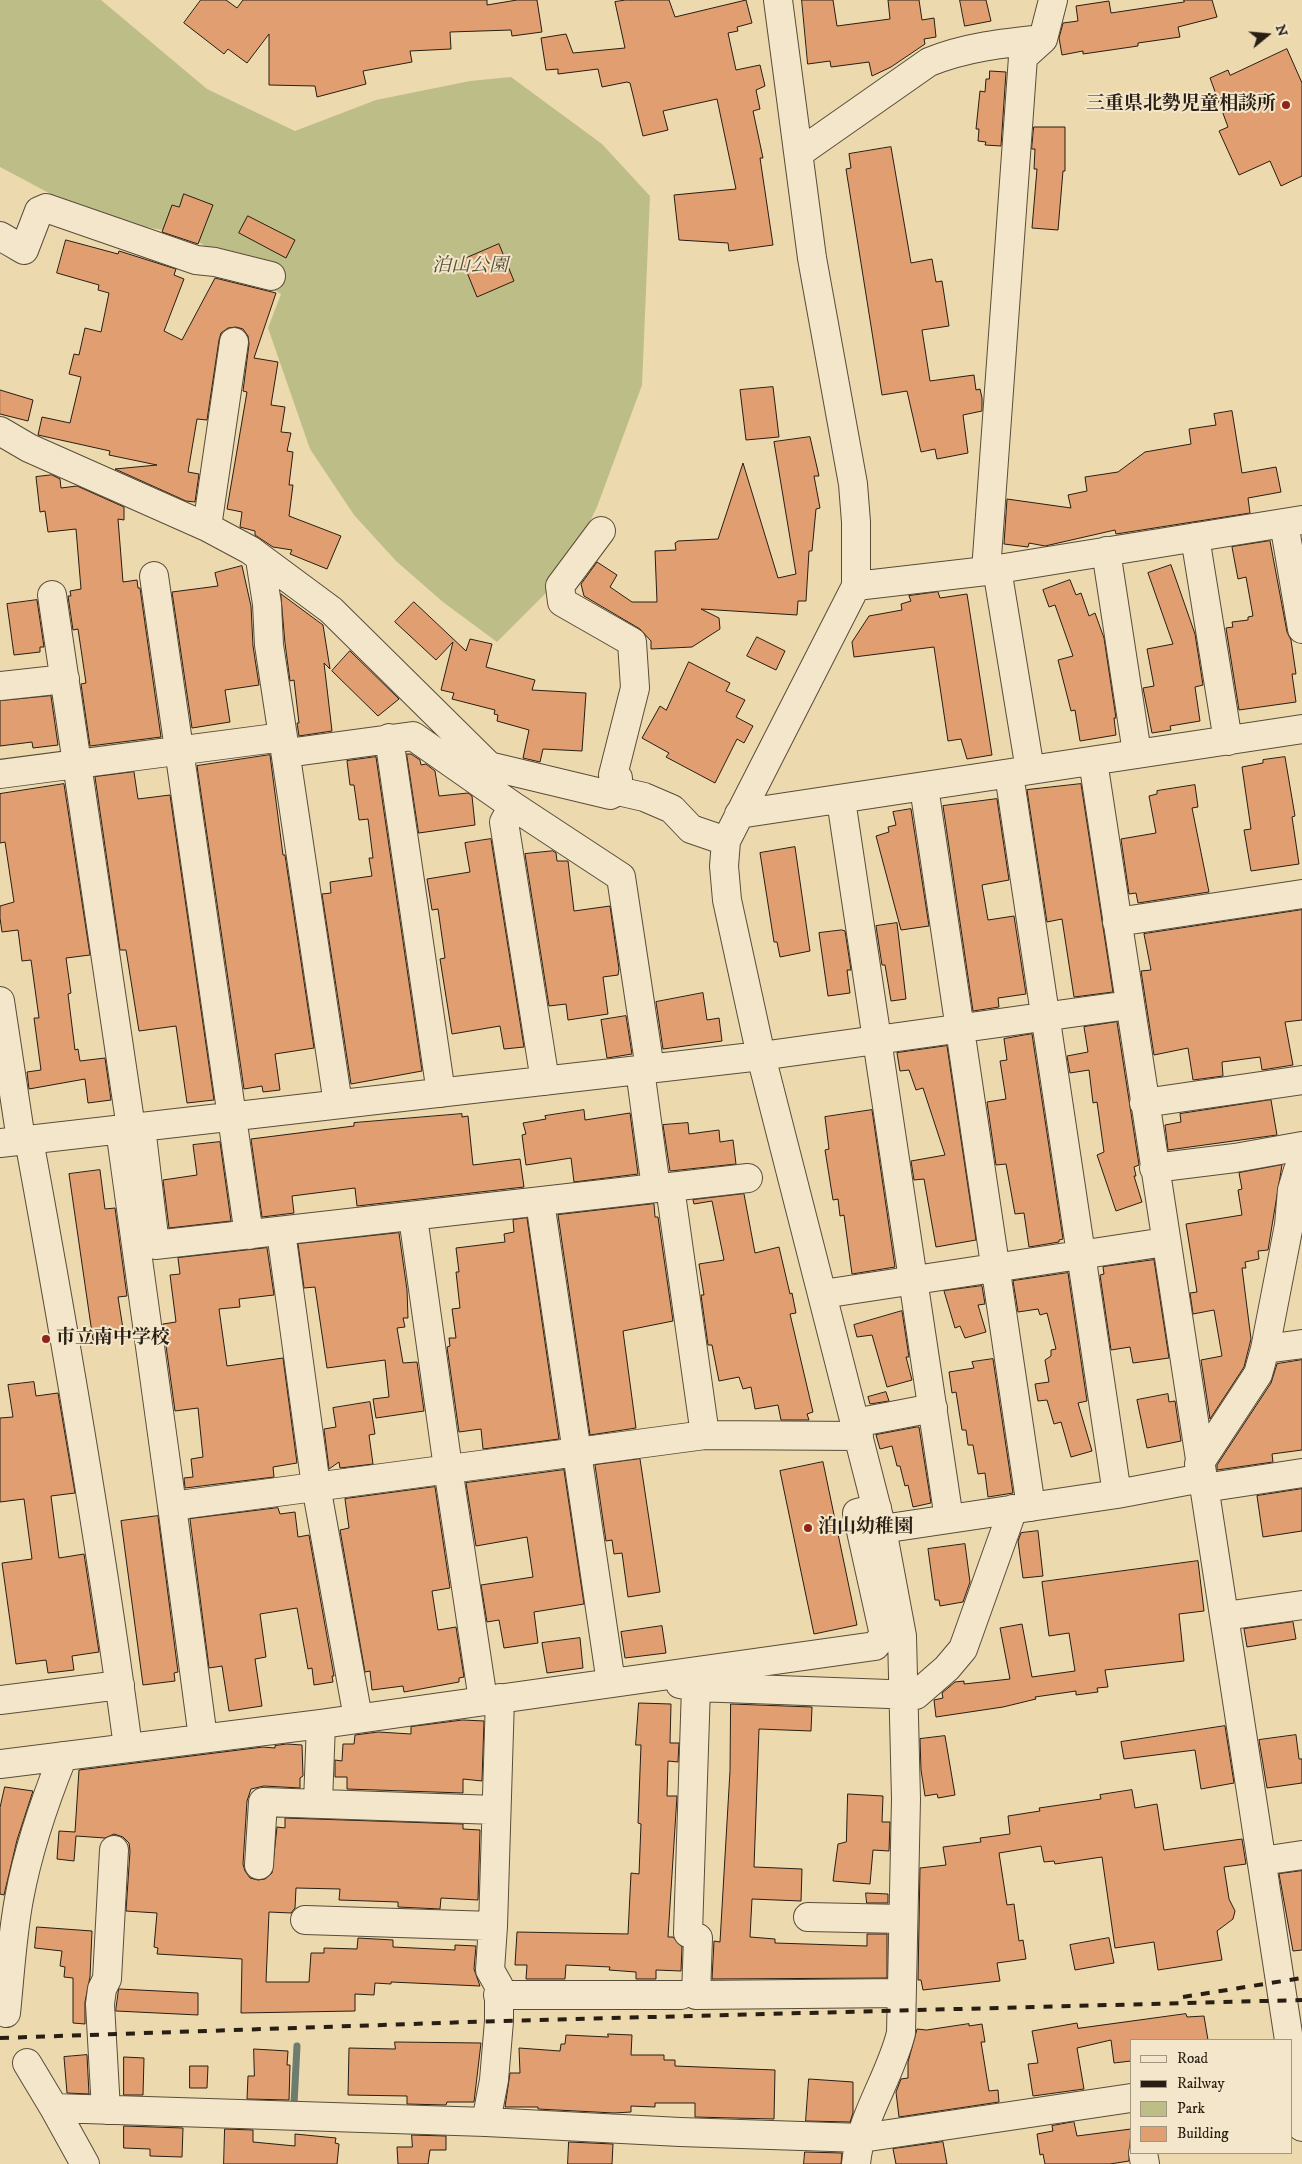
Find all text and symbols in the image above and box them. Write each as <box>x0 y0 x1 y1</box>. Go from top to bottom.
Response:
north arrow <box>1242 10 1292 60</box>
text: N <box>1271 22 1292 39</box>
place label: 三重県北勢児童相談所 <box>1086 94 1276 116</box>
marker: 三重県北勢児童相談所 <box>1280 99 1292 111</box>
park label: 泊山公園 <box>432 256 508 278</box>
place label: 市立南中学校 <box>56 1328 170 1350</box>
marker: 市立南中学校 <box>40 1333 52 1345</box>
place label: 泊山幼稚園 <box>818 1517 913 1539</box>
marker: 泊山幼稚園 <box>802 1522 814 1534</box>
legend <box>1130 2039 1292 2154</box>
text: Road <box>1177 2049 1208 2068</box>
text: Railway <box>1177 2074 1225 2093</box>
text: Park <box>1177 2099 1205 2118</box>
text: Building <box>1177 2124 1229 2143</box>

